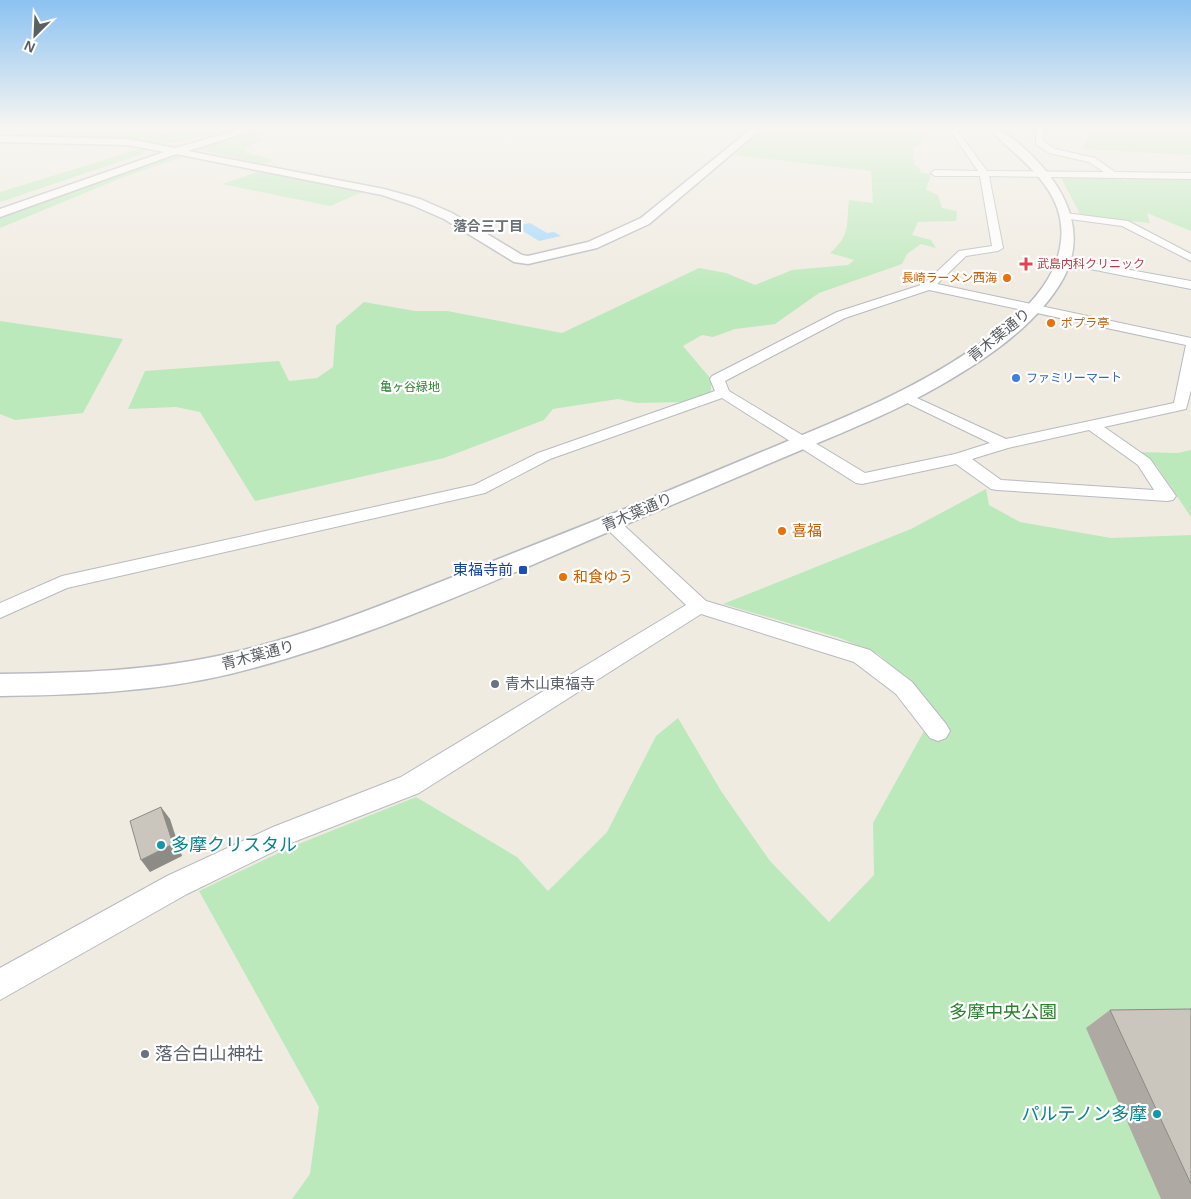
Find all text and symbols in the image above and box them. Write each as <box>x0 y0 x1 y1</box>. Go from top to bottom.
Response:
north arrow <box>10 10 60 60</box>
text: N <box>22 38 38 56</box>
district label: 落合三丁目 <box>453 218 523 234</box>
marker: 武島内科クリニック <box>1019 257 1033 271</box>
place label: 武島内科クリニック <box>1037 257 1145 271</box>
place label: 長崎ラーメン西海 <box>901 271 997 285</box>
marker: 長崎ラーメン西海 <box>1001 272 1013 284</box>
street label: 青木葉通り <box>964 304 1033 365</box>
place label: ポプラ亭 <box>1061 316 1109 330</box>
marker: ポプラ亭 <box>1045 317 1057 329</box>
place label: ファミリーマート <box>1026 371 1122 385</box>
marker: ファミリーマート <box>1010 372 1022 384</box>
park label: 亀ヶ谷緑地 <box>380 380 440 394</box>
street label: 青木葉通り <box>599 489 675 534</box>
place label: 喜福 <box>792 522 822 539</box>
marker: 喜福 <box>776 525 788 537</box>
place label: 東福寺前 <box>453 561 513 578</box>
marker: 東福寺前 <box>517 564 529 576</box>
place label: 和食ゆう <box>573 568 633 585</box>
marker: 和食ゆう <box>557 571 569 583</box>
street label: 青木葉通り <box>219 637 296 672</box>
place label: 青木山東福寺 <box>505 675 595 692</box>
marker: 青木山東福寺 <box>489 678 501 690</box>
place label: 多摩クリスタル <box>171 835 297 855</box>
marker: 多摩クリスタル <box>155 839 167 851</box>
park label: 多摩中央公園 <box>949 1002 1057 1022</box>
place label: 落合白山神社 <box>155 1044 263 1064</box>
marker: 落合白山神社 <box>139 1048 151 1060</box>
place label: パルテノン多摩 <box>1022 1104 1147 1124</box>
marker: パルテノン多摩 <box>1151 1108 1163 1120</box>

